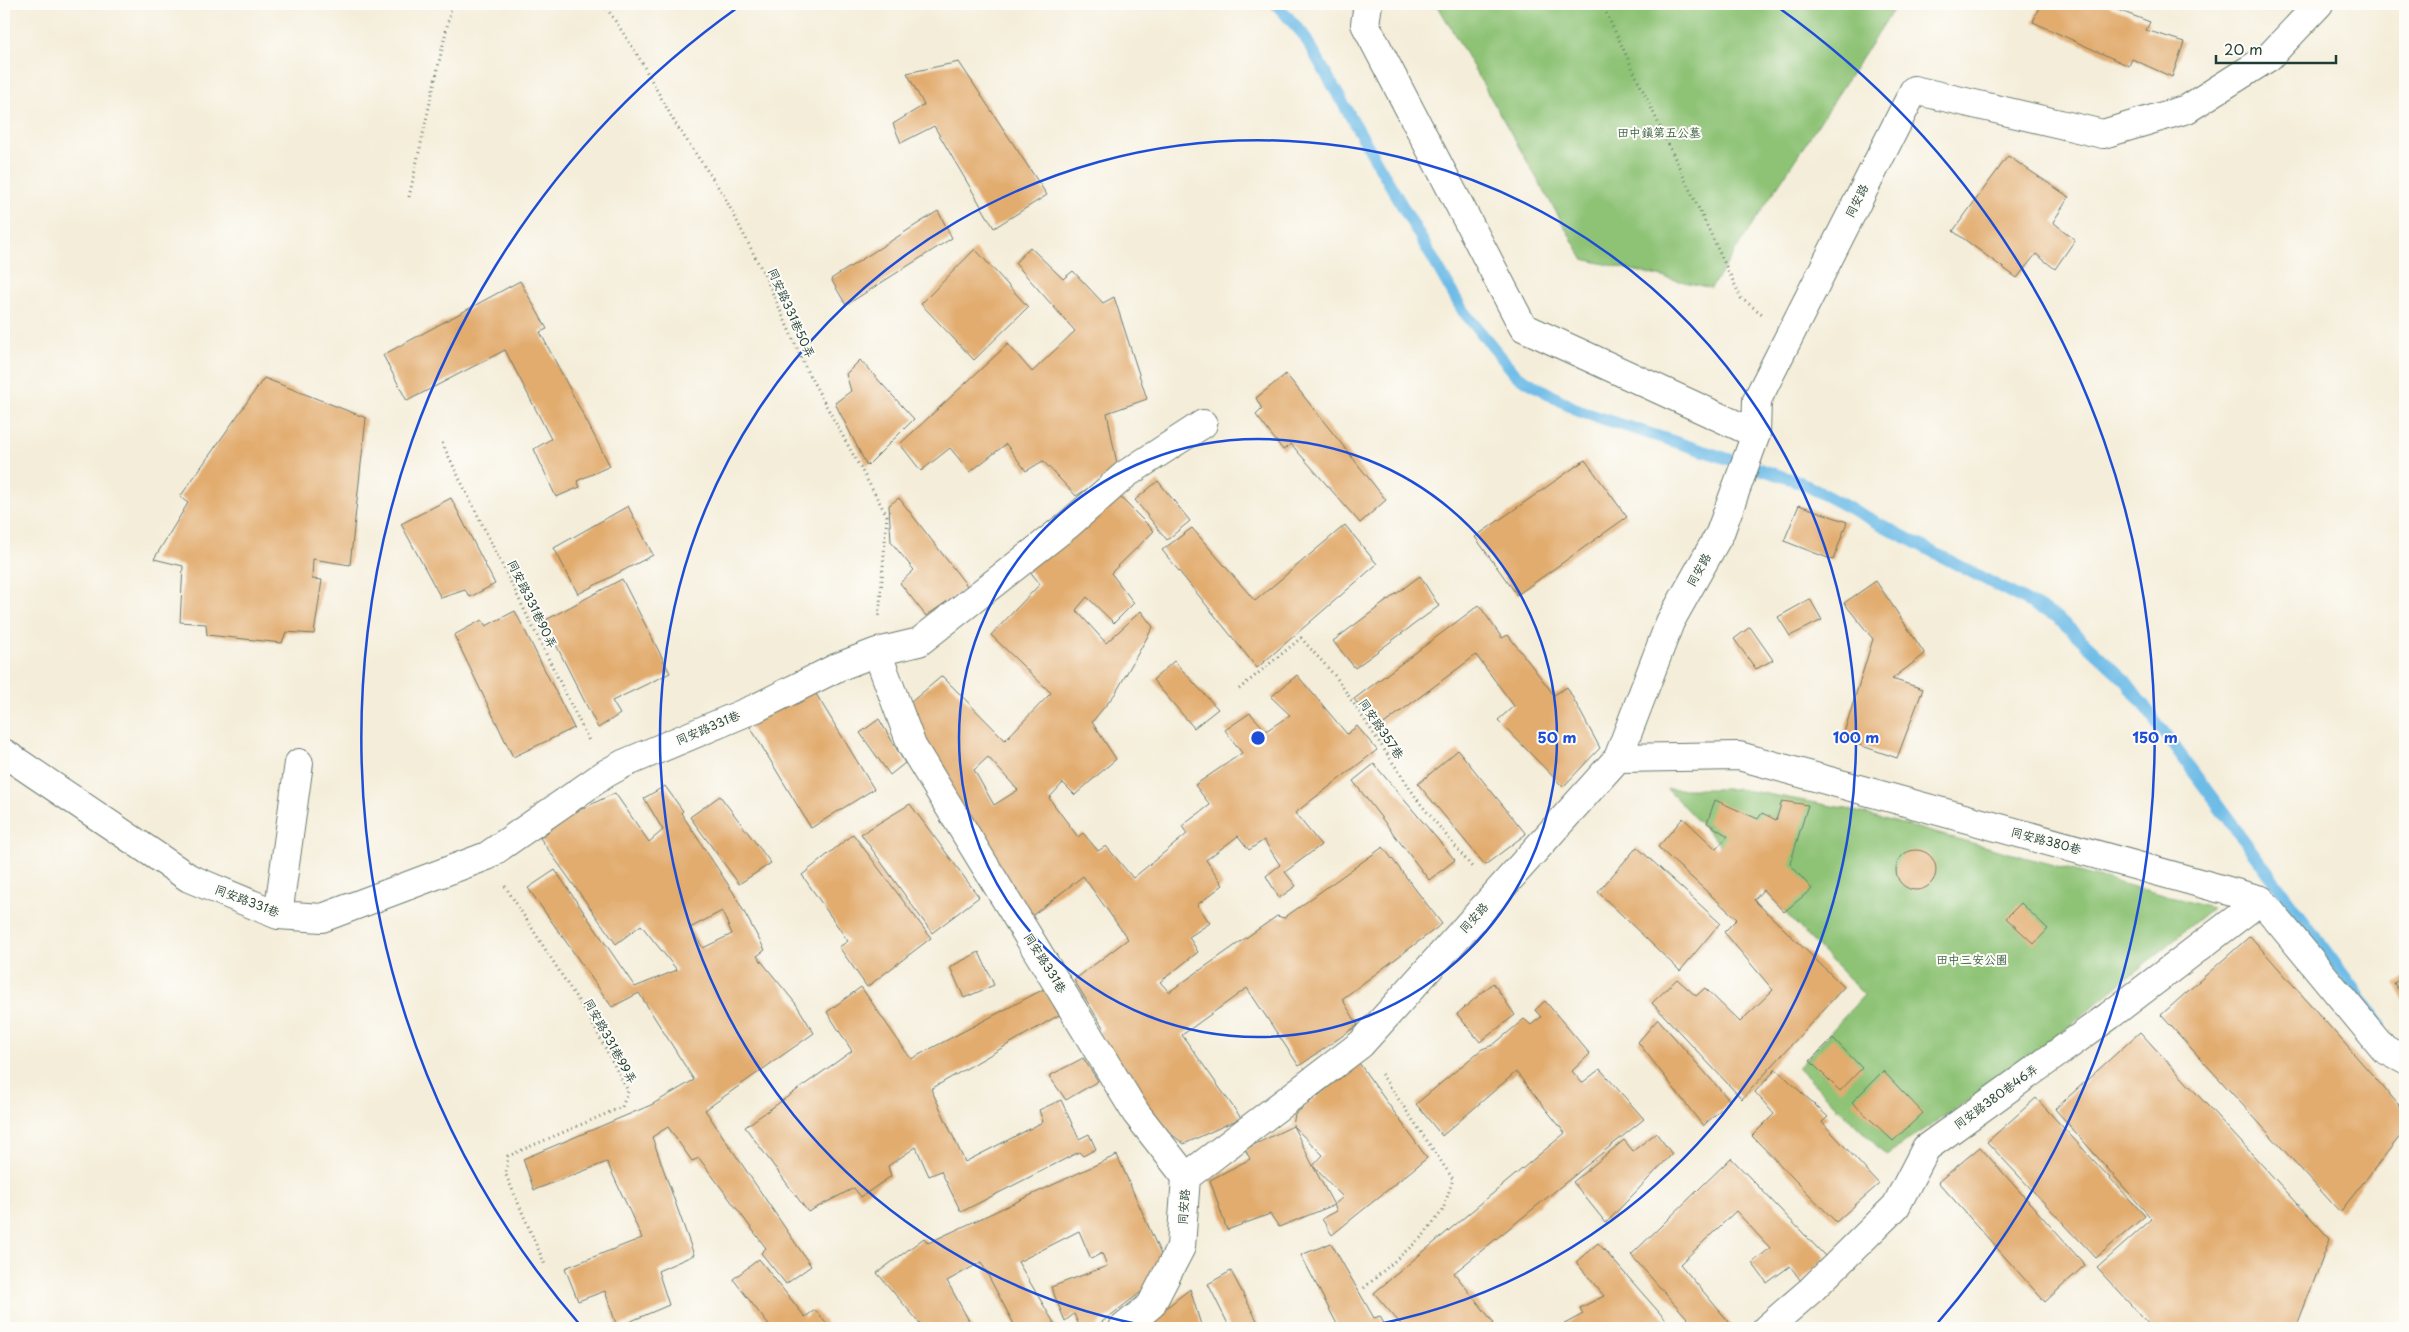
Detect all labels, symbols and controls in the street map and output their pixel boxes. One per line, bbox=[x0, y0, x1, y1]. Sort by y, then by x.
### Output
scale bar bbox=[2216, 32, 2336, 64]
text: 20 m bbox=[2224, 37, 2263, 60]
park label: 田中鎮第五公墓 bbox=[1617, 123, 1701, 141]
street label: 同安路 bbox=[1840, 180, 1872, 221]
street label: 同安路331巷50弄 bbox=[764, 265, 820, 360]
street label: 同安路 bbox=[1682, 549, 1715, 590]
street label: 同安路331巷90弄 bbox=[504, 556, 562, 651]
street label: 同安路357巷 bbox=[1355, 694, 1409, 762]
street label: 同安路331巷 bbox=[673, 705, 743, 749]
text: 50 m bbox=[1538, 725, 1576, 748]
text: 100 m bbox=[1833, 725, 1879, 748]
text: 150 m bbox=[2132, 725, 2178, 748]
centre of rings bbox=[1249, 729, 1267, 747]
street label: 同安路380巷 bbox=[2009, 822, 2083, 858]
street label: 同安路331巷 bbox=[212, 879, 282, 921]
street label: 同安路 bbox=[1455, 898, 1492, 937]
street label: 同安路331巷 bbox=[1020, 929, 1072, 996]
park label: 田中三安公園 bbox=[1936, 950, 2008, 968]
street label: 同安路331巷99弄 bbox=[580, 995, 642, 1086]
street label: 同安路380巷46弄 bbox=[1949, 1059, 2041, 1133]
street label: 同安路 bbox=[1173, 1188, 1193, 1226]

